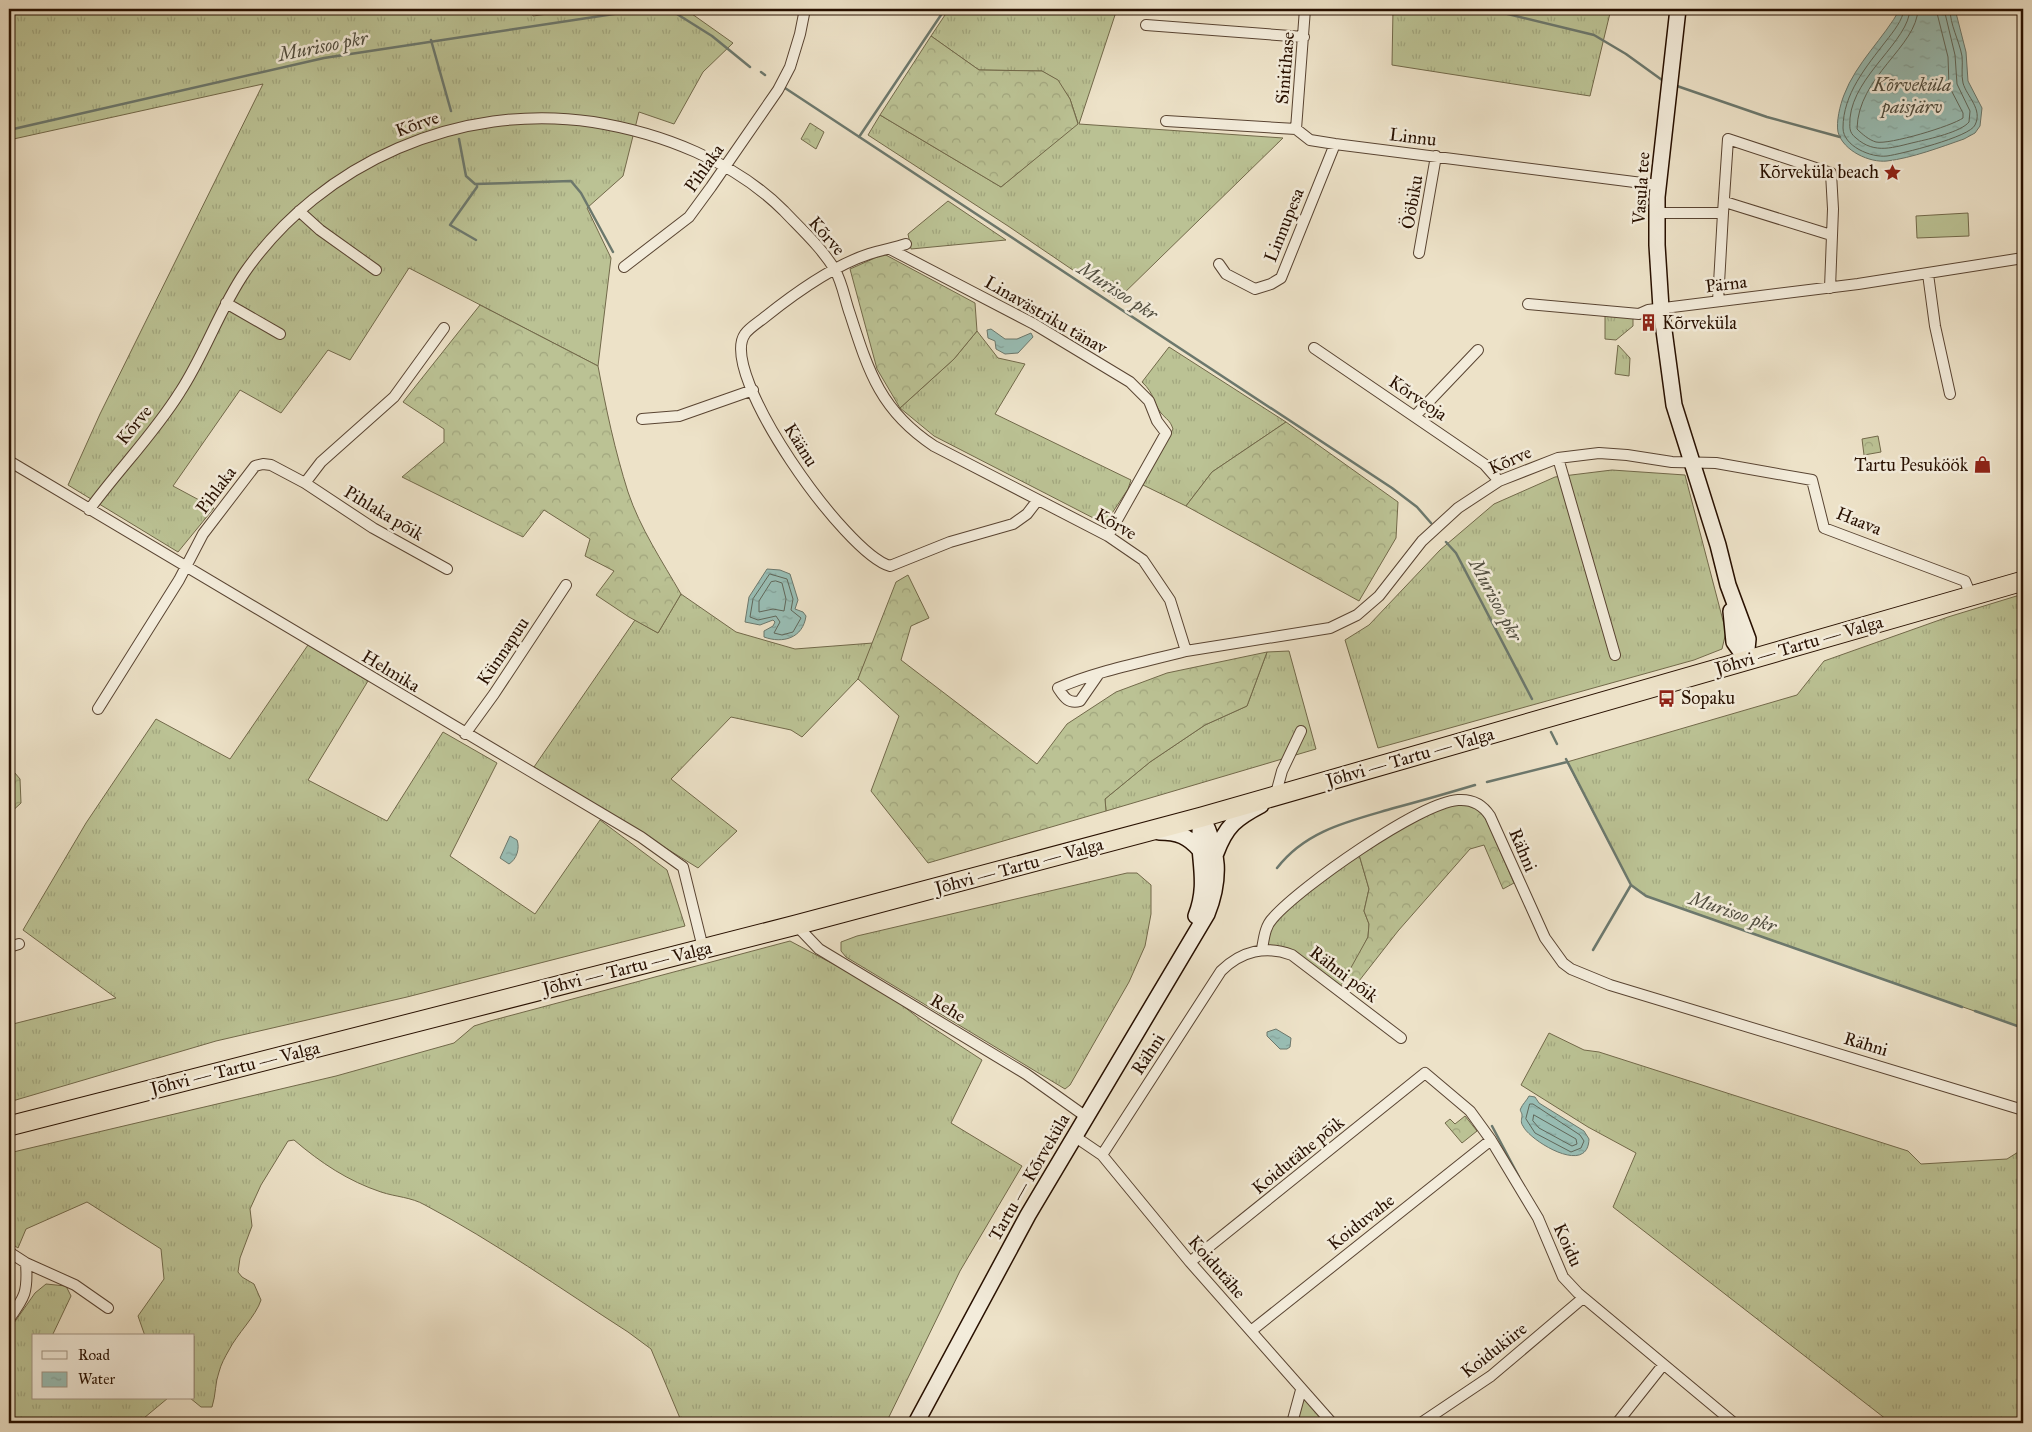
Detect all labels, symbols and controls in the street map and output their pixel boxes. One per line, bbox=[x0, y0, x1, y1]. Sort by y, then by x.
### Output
water label: Murisoo pkr bbox=[274, 26, 371, 67]
street label: Sinitihase bbox=[1271, 31, 1299, 105]
water label: Kõrveküla paisjärv bbox=[1872, 73, 1951, 119]
street label: Kõrve bbox=[392, 106, 442, 142]
street label: Linnu bbox=[1388, 123, 1438, 151]
street label: Pihlaka bbox=[680, 139, 729, 196]
street label: Vasula tee bbox=[1627, 151, 1655, 226]
place label: Kõrveküla beach bbox=[1759, 161, 1879, 183]
place icon: Kõrveküla beach bbox=[1883, 162, 1903, 182]
street label: Ööbiku bbox=[1395, 173, 1428, 231]
street label: Linnupesa bbox=[1259, 184, 1309, 265]
street label: Kõrve bbox=[804, 212, 850, 260]
water label: Murisoo pkr bbox=[1071, 256, 1163, 327]
street label: Pärna bbox=[1704, 270, 1749, 297]
street label: Linavästriku tänav bbox=[981, 271, 1112, 360]
place label: Kõrveküla bbox=[1662, 312, 1737, 334]
building icon: Kõrveküla bbox=[1638, 313, 1658, 333]
street label: Kõrveoja bbox=[1385, 370, 1452, 426]
street label: Kõrve bbox=[111, 401, 157, 449]
street label: Käänu bbox=[779, 419, 823, 471]
street label: Kõrve bbox=[1485, 441, 1535, 479]
place label: Tartu Pesuköök bbox=[1854, 454, 1969, 476]
shop icon: Tartu Pesuköök bbox=[1972, 455, 1992, 475]
street label: Pihlaka bbox=[191, 462, 241, 518]
street label: Pihlaka põik bbox=[340, 481, 428, 546]
street label: Haava bbox=[1833, 502, 1885, 540]
street label: Kõrve bbox=[1091, 503, 1141, 545]
water label: Murisoo pkr bbox=[1463, 553, 1528, 647]
street label: Jõhvi — Tartu — Valga bbox=[1711, 610, 1886, 681]
street label: Künnapuu bbox=[472, 612, 534, 689]
street label: Helmika bbox=[358, 645, 424, 697]
place label: Sopaku bbox=[1681, 687, 1736, 709]
bus stop icon: Sopaku bbox=[1657, 688, 1677, 708]
street label: Jõhvi — Tartu — Valga bbox=[1322, 722, 1497, 793]
street label: Rähni bbox=[1504, 825, 1542, 875]
street label: Jõhvi — Tartu — Valga bbox=[930, 833, 1106, 901]
water label: Murisoo pkr bbox=[1684, 886, 1781, 939]
street label: Jõhvi — Tartu — Valga bbox=[538, 936, 714, 1001]
street label: Rähni põik bbox=[1305, 941, 1383, 1007]
street label: Rehe bbox=[926, 989, 970, 1027]
street label: Rähni bbox=[1841, 1027, 1891, 1061]
street label: Rähni bbox=[1127, 1029, 1169, 1079]
street label: Jõhvi — Tartu — Valga bbox=[146, 1036, 322, 1101]
street label: Tartu — Kõrveküla bbox=[984, 1109, 1074, 1244]
street label: Koidutähe põik bbox=[1248, 1111, 1349, 1199]
street label: Koiduvahe bbox=[1323, 1189, 1399, 1255]
street label: Koidu bbox=[1549, 1220, 1587, 1271]
street label: Koidutähe bbox=[1184, 1231, 1250, 1303]
street label: Koidukiire bbox=[1457, 1317, 1531, 1383]
legend bbox=[32, 1334, 195, 1400]
text: Road bbox=[78, 1346, 110, 1364]
text: Water bbox=[78, 1370, 115, 1388]

